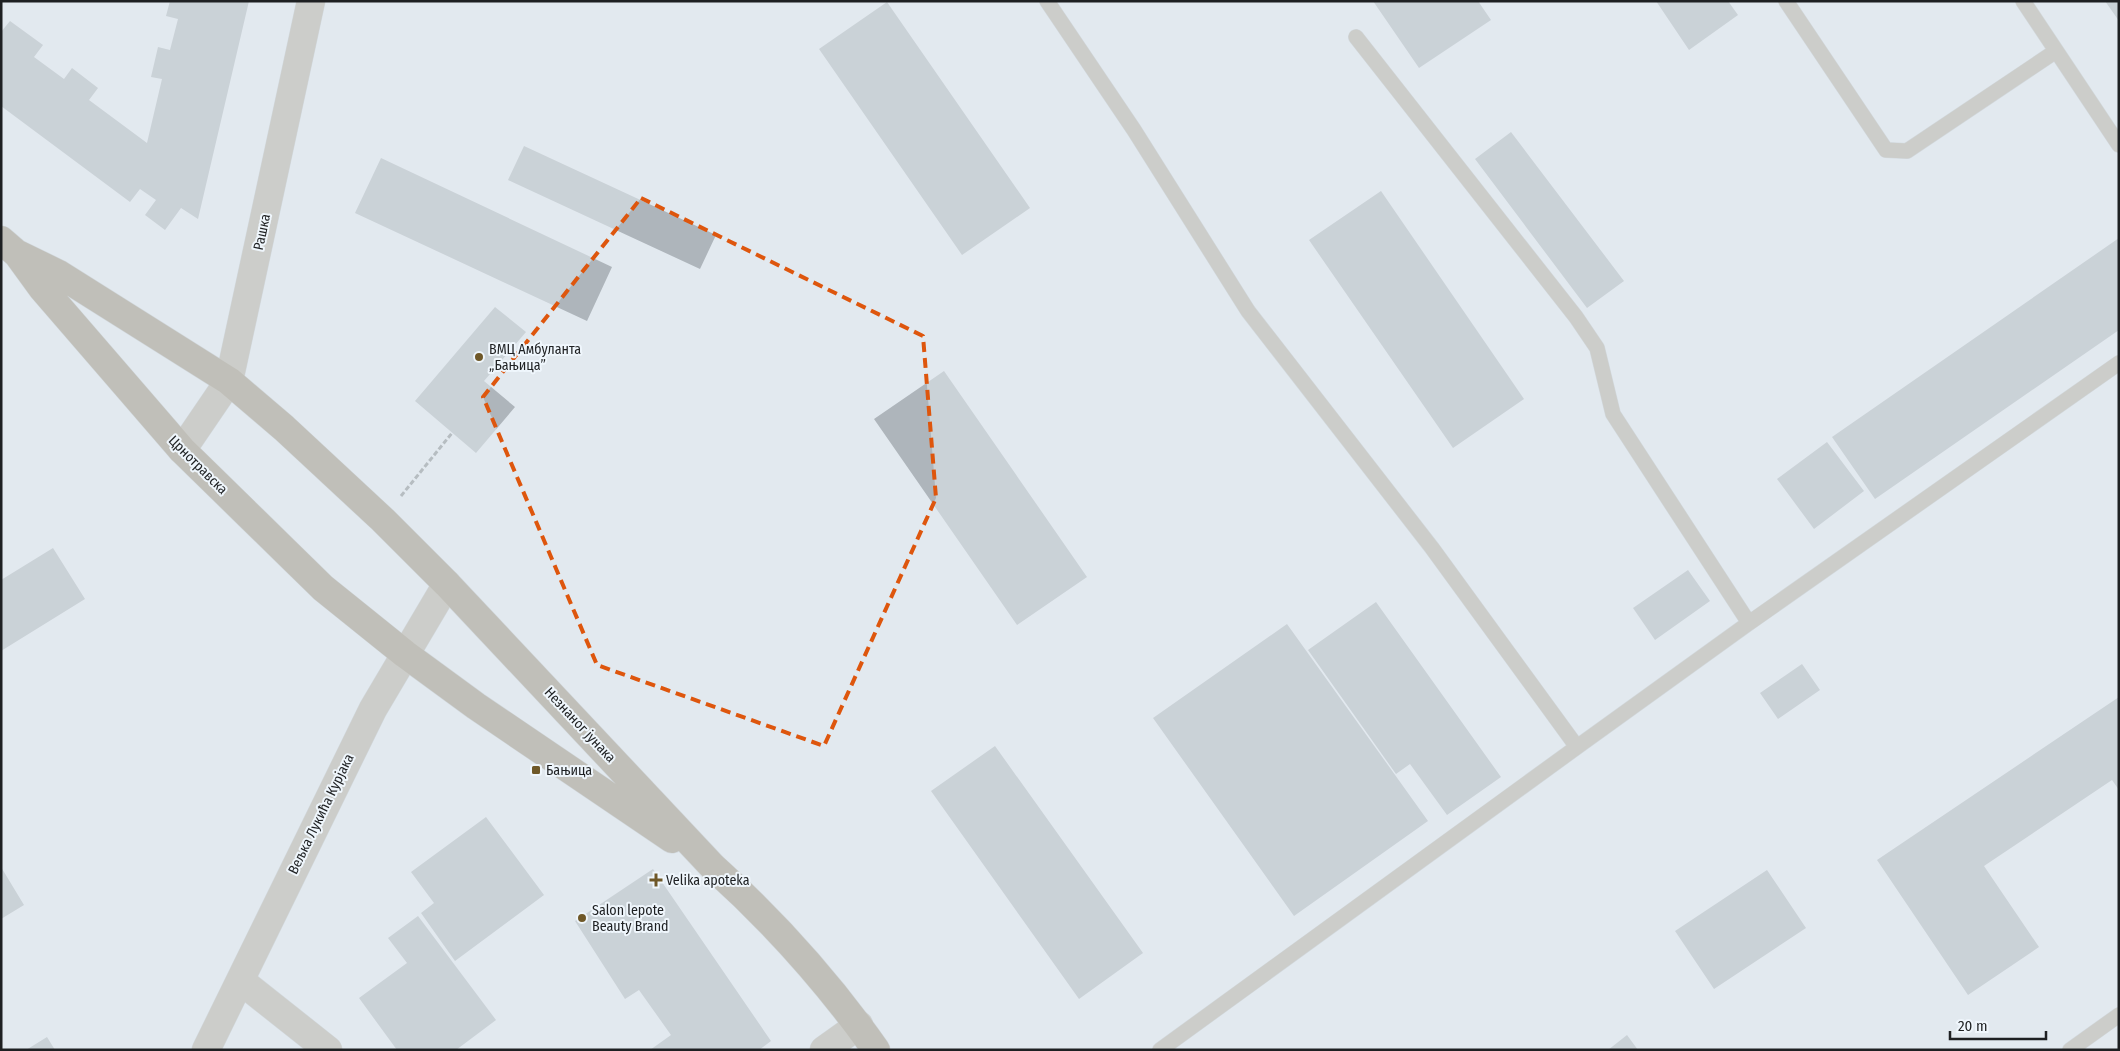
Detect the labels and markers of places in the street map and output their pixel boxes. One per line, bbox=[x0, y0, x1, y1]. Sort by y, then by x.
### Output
place label: ВМЦ Амбуланта „Бањица” bbox=[489, 341, 581, 374]
marker: ВМЦ Амбуланта „Бањица” bbox=[473, 351, 485, 363]
place label: Бањица bbox=[546, 762, 592, 779]
marker: Бањица bbox=[530, 764, 542, 776]
place label: Velika apoteka bbox=[666, 872, 750, 889]
marker: Velika apoteka bbox=[650, 874, 662, 886]
place label: Salon lepote Beauty Brand bbox=[592, 902, 669, 935]
marker: Salon lepote Beauty Brand bbox=[576, 912, 588, 924]

